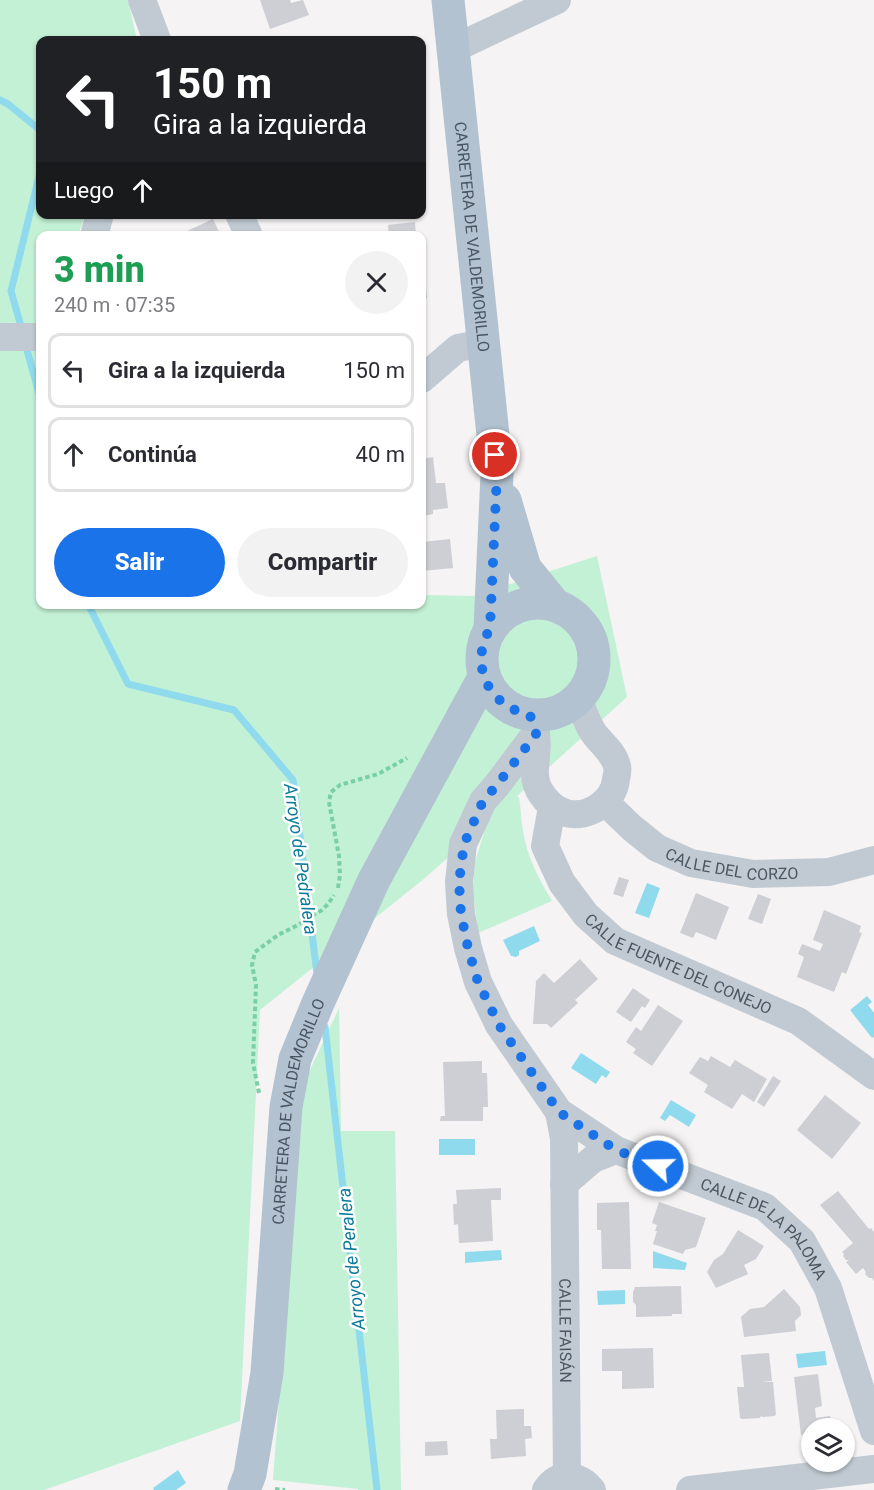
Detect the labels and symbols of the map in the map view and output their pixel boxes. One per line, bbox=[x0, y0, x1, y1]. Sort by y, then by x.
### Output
street label: CARRETERA DE VALDEMORILLO bbox=[451, 121, 494, 353]
pin bbox=[469, 429, 520, 480]
water label: Arroyo de Pedralera bbox=[280, 781, 322, 936]
street label: CALLE DEL CORZO bbox=[663, 843, 799, 884]
street label: CALLE FUENTE DEL CONEJO bbox=[581, 909, 775, 1018]
street label: CARRETERA DE VALDEMORILLO bbox=[268, 996, 328, 1225]
position arrow bbox=[626, 1134, 690, 1198]
street label: CALLE DE LA PALOMA bbox=[698, 1174, 831, 1283]
water label: Arroyo de Peralera bbox=[333, 1187, 369, 1332]
street label: CALLE FAISÁN bbox=[556, 1278, 576, 1383]

